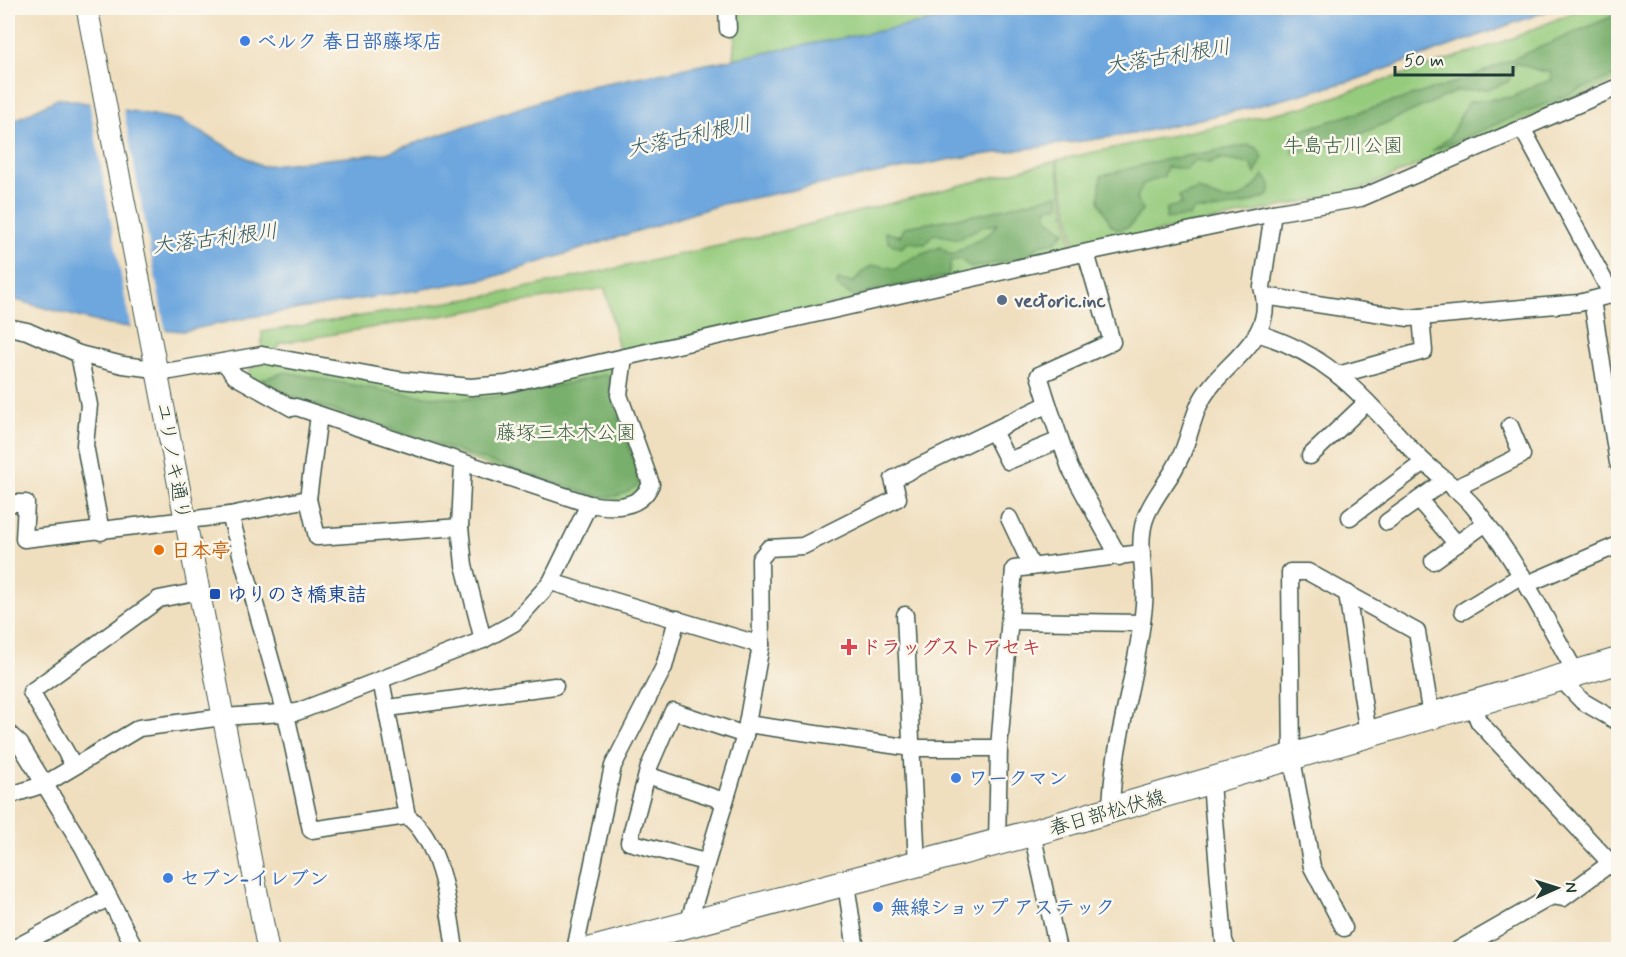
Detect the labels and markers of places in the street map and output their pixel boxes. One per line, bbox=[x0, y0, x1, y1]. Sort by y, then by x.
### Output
place label: ベルク 春日部藤塚店 bbox=[257, 29, 442, 56]
marker: ベルク 春日部藤塚店 bbox=[238, 34, 252, 48]
place label: vectoric.inc bbox=[1014, 288, 1107, 315]
marker: vectoric.inc bbox=[995, 293, 1009, 307]
place label: 日本亭 bbox=[171, 538, 231, 565]
marker: 日本亭 bbox=[152, 543, 166, 557]
place label: ゆりのき橋東詰 bbox=[227, 582, 367, 609]
marker: ゆりのき橋東詰 bbox=[208, 587, 222, 601]
place label: ドラッグストアセキ bbox=[861, 635, 1041, 662]
marker: ドラッグストアセキ bbox=[842, 640, 856, 654]
place label: ワークマン bbox=[968, 766, 1068, 793]
marker: ワークマン bbox=[949, 771, 963, 785]
place label: セブン-イレブン bbox=[180, 866, 329, 893]
marker: セブン-イレブン bbox=[161, 871, 175, 885]
place label: 無線ショップ アステック bbox=[890, 895, 1115, 922]
marker: 無線ショップ アステック bbox=[871, 900, 885, 914]

